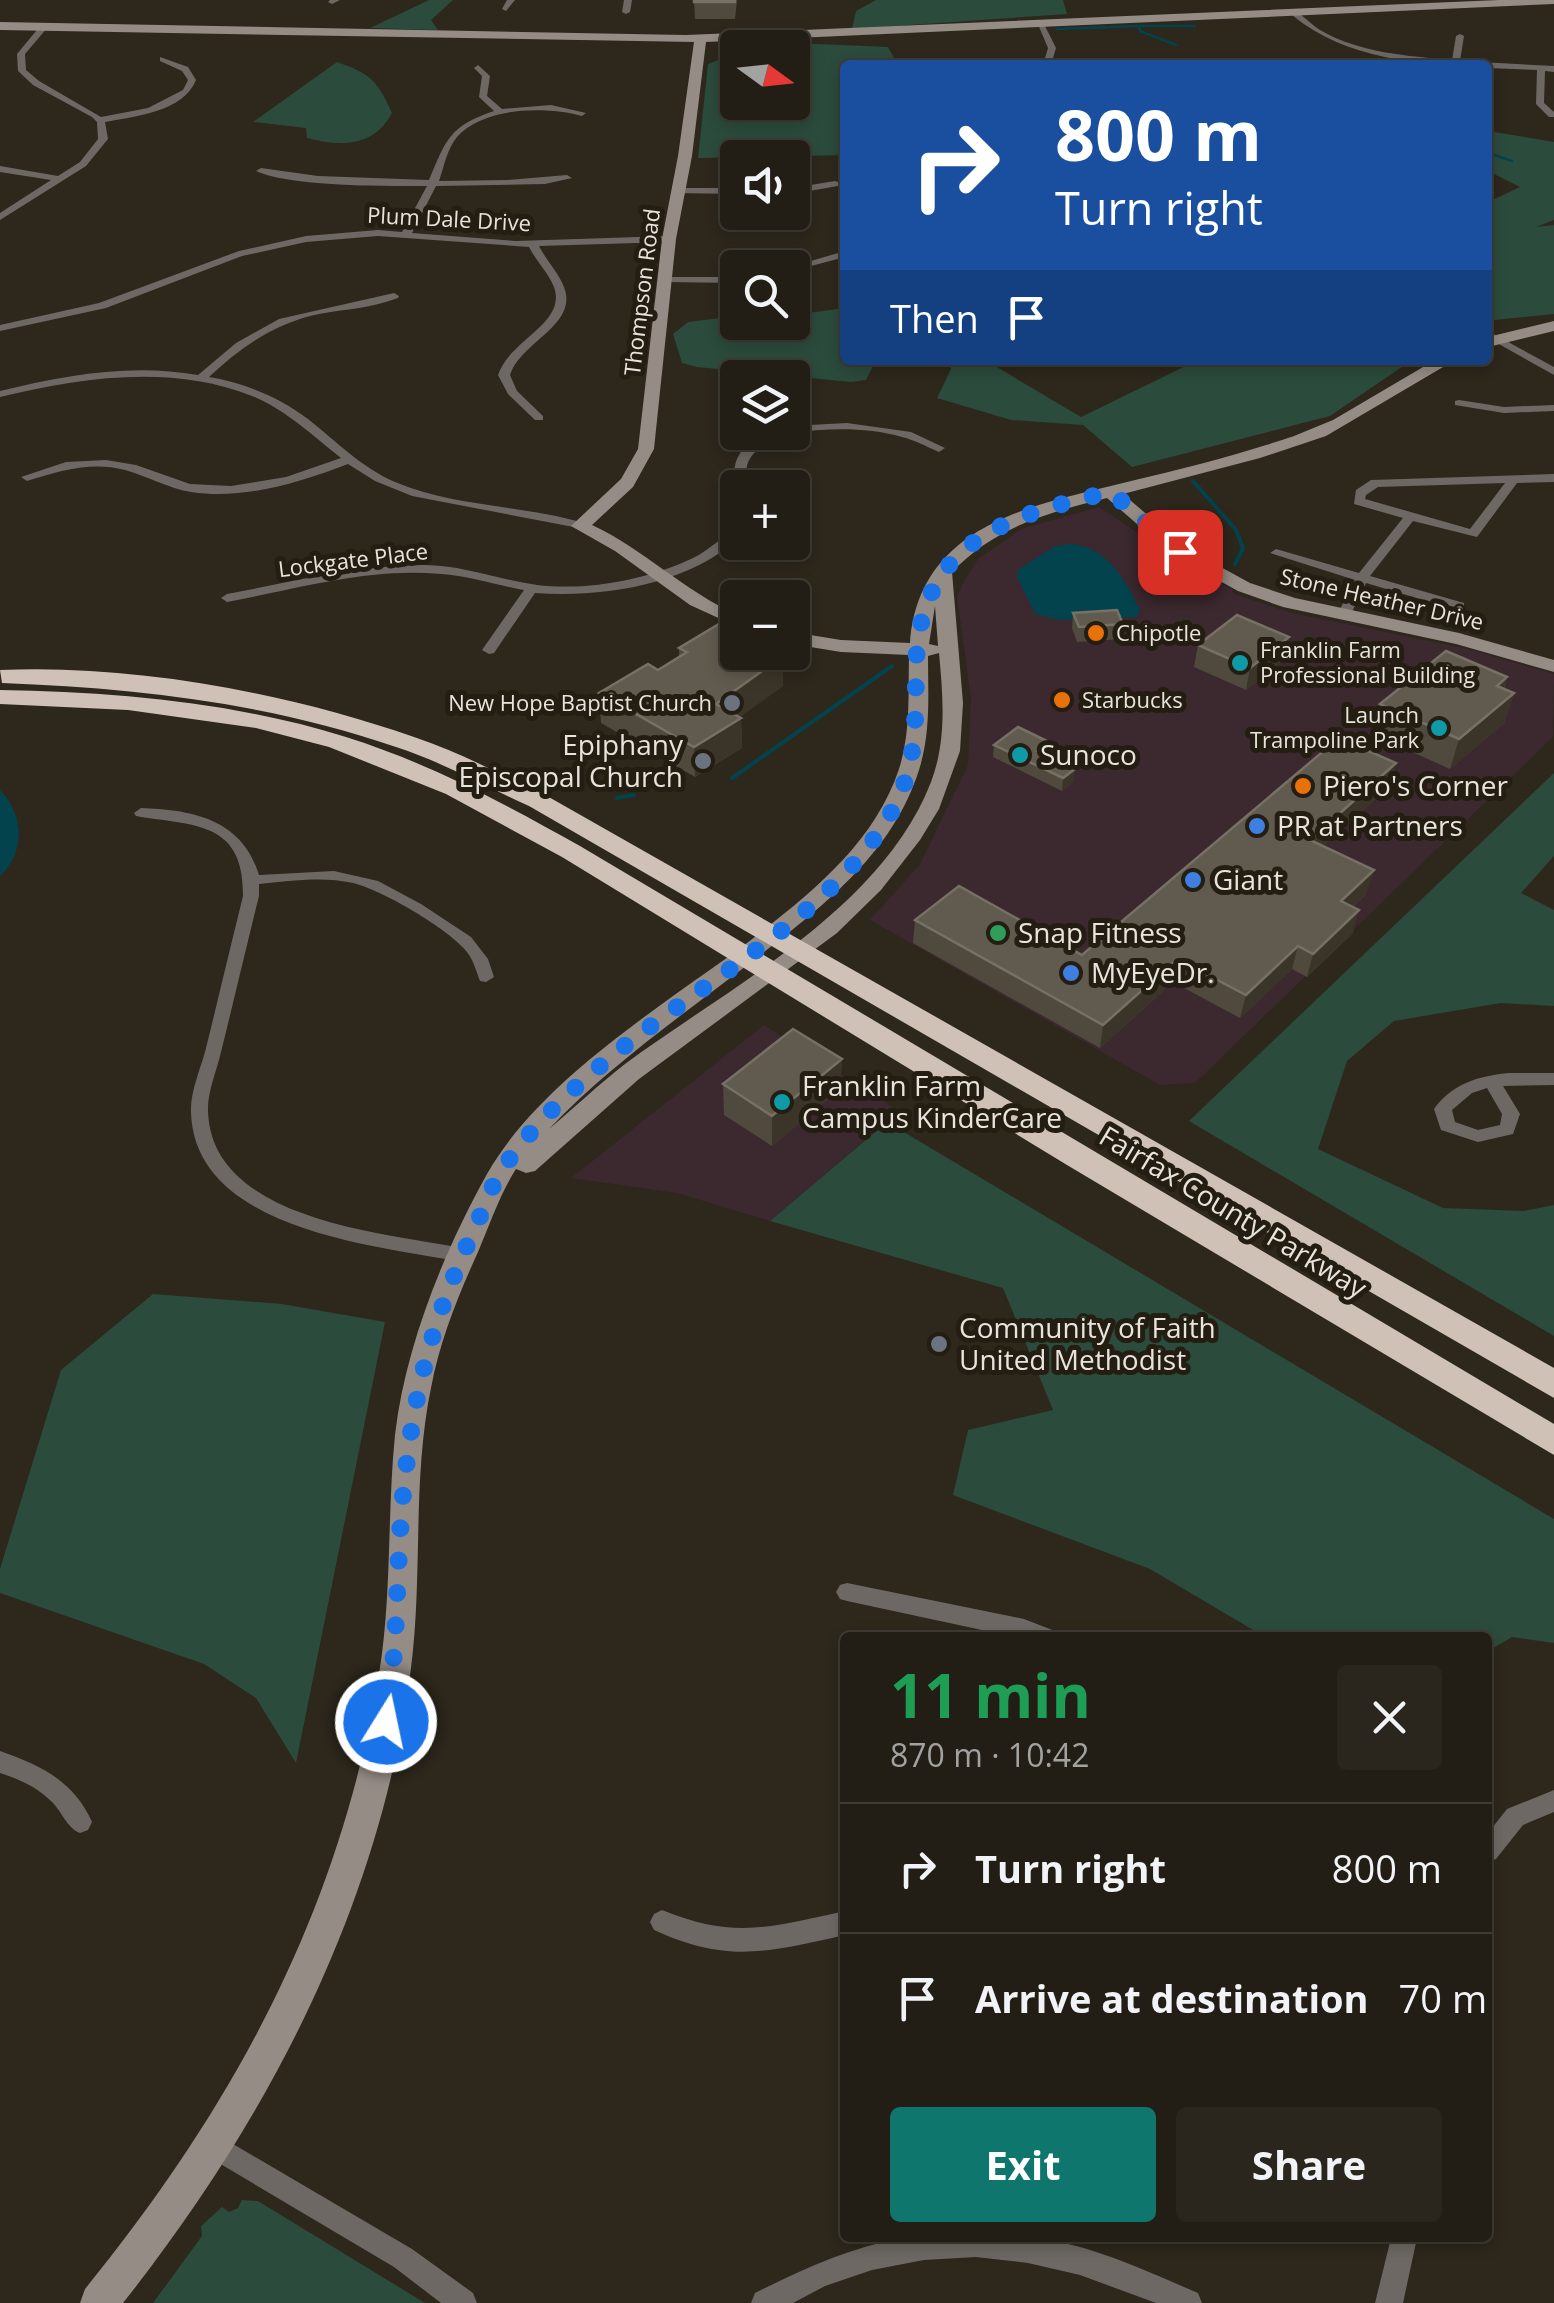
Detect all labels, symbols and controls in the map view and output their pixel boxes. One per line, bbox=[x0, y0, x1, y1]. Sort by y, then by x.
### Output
north arrow bbox=[720, 30, 810, 120]
map controls bbox=[720, 30, 810, 670]
text: 800 m bbox=[1055, 86, 1262, 182]
icon: right bbox=[890, 100, 1020, 230]
button: sound bbox=[720, 140, 810, 230]
text: Turn right bbox=[1055, 177, 1263, 238]
street label: Plum Dale Drive bbox=[366, 199, 532, 237]
street label: Thompson Road bbox=[616, 207, 666, 377]
button: search bbox=[720, 250, 810, 340]
icon: arrive bbox=[999, 290, 1054, 345]
text: Then bbox=[890, 292, 979, 344]
button: layers bbox=[720, 360, 810, 450]
button: + bbox=[720, 470, 810, 560]
pin bbox=[1138, 510, 1223, 595]
icon: arrive bbox=[1153, 525, 1208, 580]
street label: Lockgate Place bbox=[276, 535, 430, 583]
street label: Stone Heather Drive bbox=[1278, 560, 1487, 636]
button: − bbox=[720, 580, 810, 670]
place label: Chipotle bbox=[1116, 617, 1201, 647]
marker: Chipotle bbox=[1085, 622, 1107, 644]
place label: Franklin Farm Professional Building bbox=[1260, 634, 1475, 689]
marker: Franklin Farm Professional Building bbox=[1229, 652, 1251, 674]
place label: Starbucks bbox=[1082, 684, 1183, 714]
place label: New Hope Baptist Church bbox=[448, 687, 712, 717]
marker: Starbucks bbox=[1051, 689, 1073, 711]
marker: New Hope Baptist Church bbox=[721, 692, 743, 714]
place label: Launch Trampoline Park bbox=[1250, 699, 1419, 754]
marker: Launch Trampoline Park bbox=[1428, 717, 1450, 739]
place label: Epiphany Episcopal Church bbox=[459, 725, 684, 795]
place label: Sunoco bbox=[1040, 735, 1137, 773]
marker: Sunoco bbox=[1009, 744, 1031, 766]
marker: Epiphany Episcopal Church bbox=[692, 750, 714, 772]
place label: Piero's Corner bbox=[1323, 766, 1508, 804]
marker: Piero's Corner bbox=[1292, 775, 1314, 797]
place label: PR at Partners bbox=[1277, 806, 1463, 844]
marker: PR at Partners bbox=[1246, 815, 1268, 837]
place label: Giant bbox=[1213, 860, 1283, 898]
marker: Giant bbox=[1182, 869, 1204, 891]
place label: Snap Fitness bbox=[1018, 913, 1182, 951]
marker: Snap Fitness bbox=[987, 922, 1009, 944]
place label: MyEyeDr. bbox=[1091, 953, 1215, 991]
marker: MyEyeDr. bbox=[1060, 962, 1082, 984]
place label: Franklin Farm Campus KinderCare bbox=[802, 1066, 1062, 1136]
marker: Franklin Farm Campus KinderCare bbox=[771, 1091, 793, 1113]
street label: Fairfax County Parkway bbox=[1093, 1116, 1375, 1307]
place label: Community of Faith United Methodist bbox=[959, 1308, 1216, 1378]
marker: Community of Faith United Methodist bbox=[928, 1333, 950, 1355]
text: 11 min bbox=[890, 1654, 1091, 1736]
button: close bbox=[1337, 1665, 1442, 1770]
position arrow bbox=[334, 1670, 438, 1774]
text: 870 m · 10:42 bbox=[890, 1733, 1089, 1776]
icon: right bbox=[890, 1841, 945, 1896]
text: Turn right bbox=[975, 1842, 1166, 1894]
text: 800 m bbox=[1332, 1842, 1442, 1894]
icon: arrive bbox=[890, 1971, 945, 2026]
text: Arrive at destination bbox=[975, 1972, 1369, 2024]
text: 70 m bbox=[1399, 1972, 1487, 2024]
button: Exit bbox=[890, 2107, 1156, 2222]
button: Share bbox=[1176, 2107, 1442, 2222]

